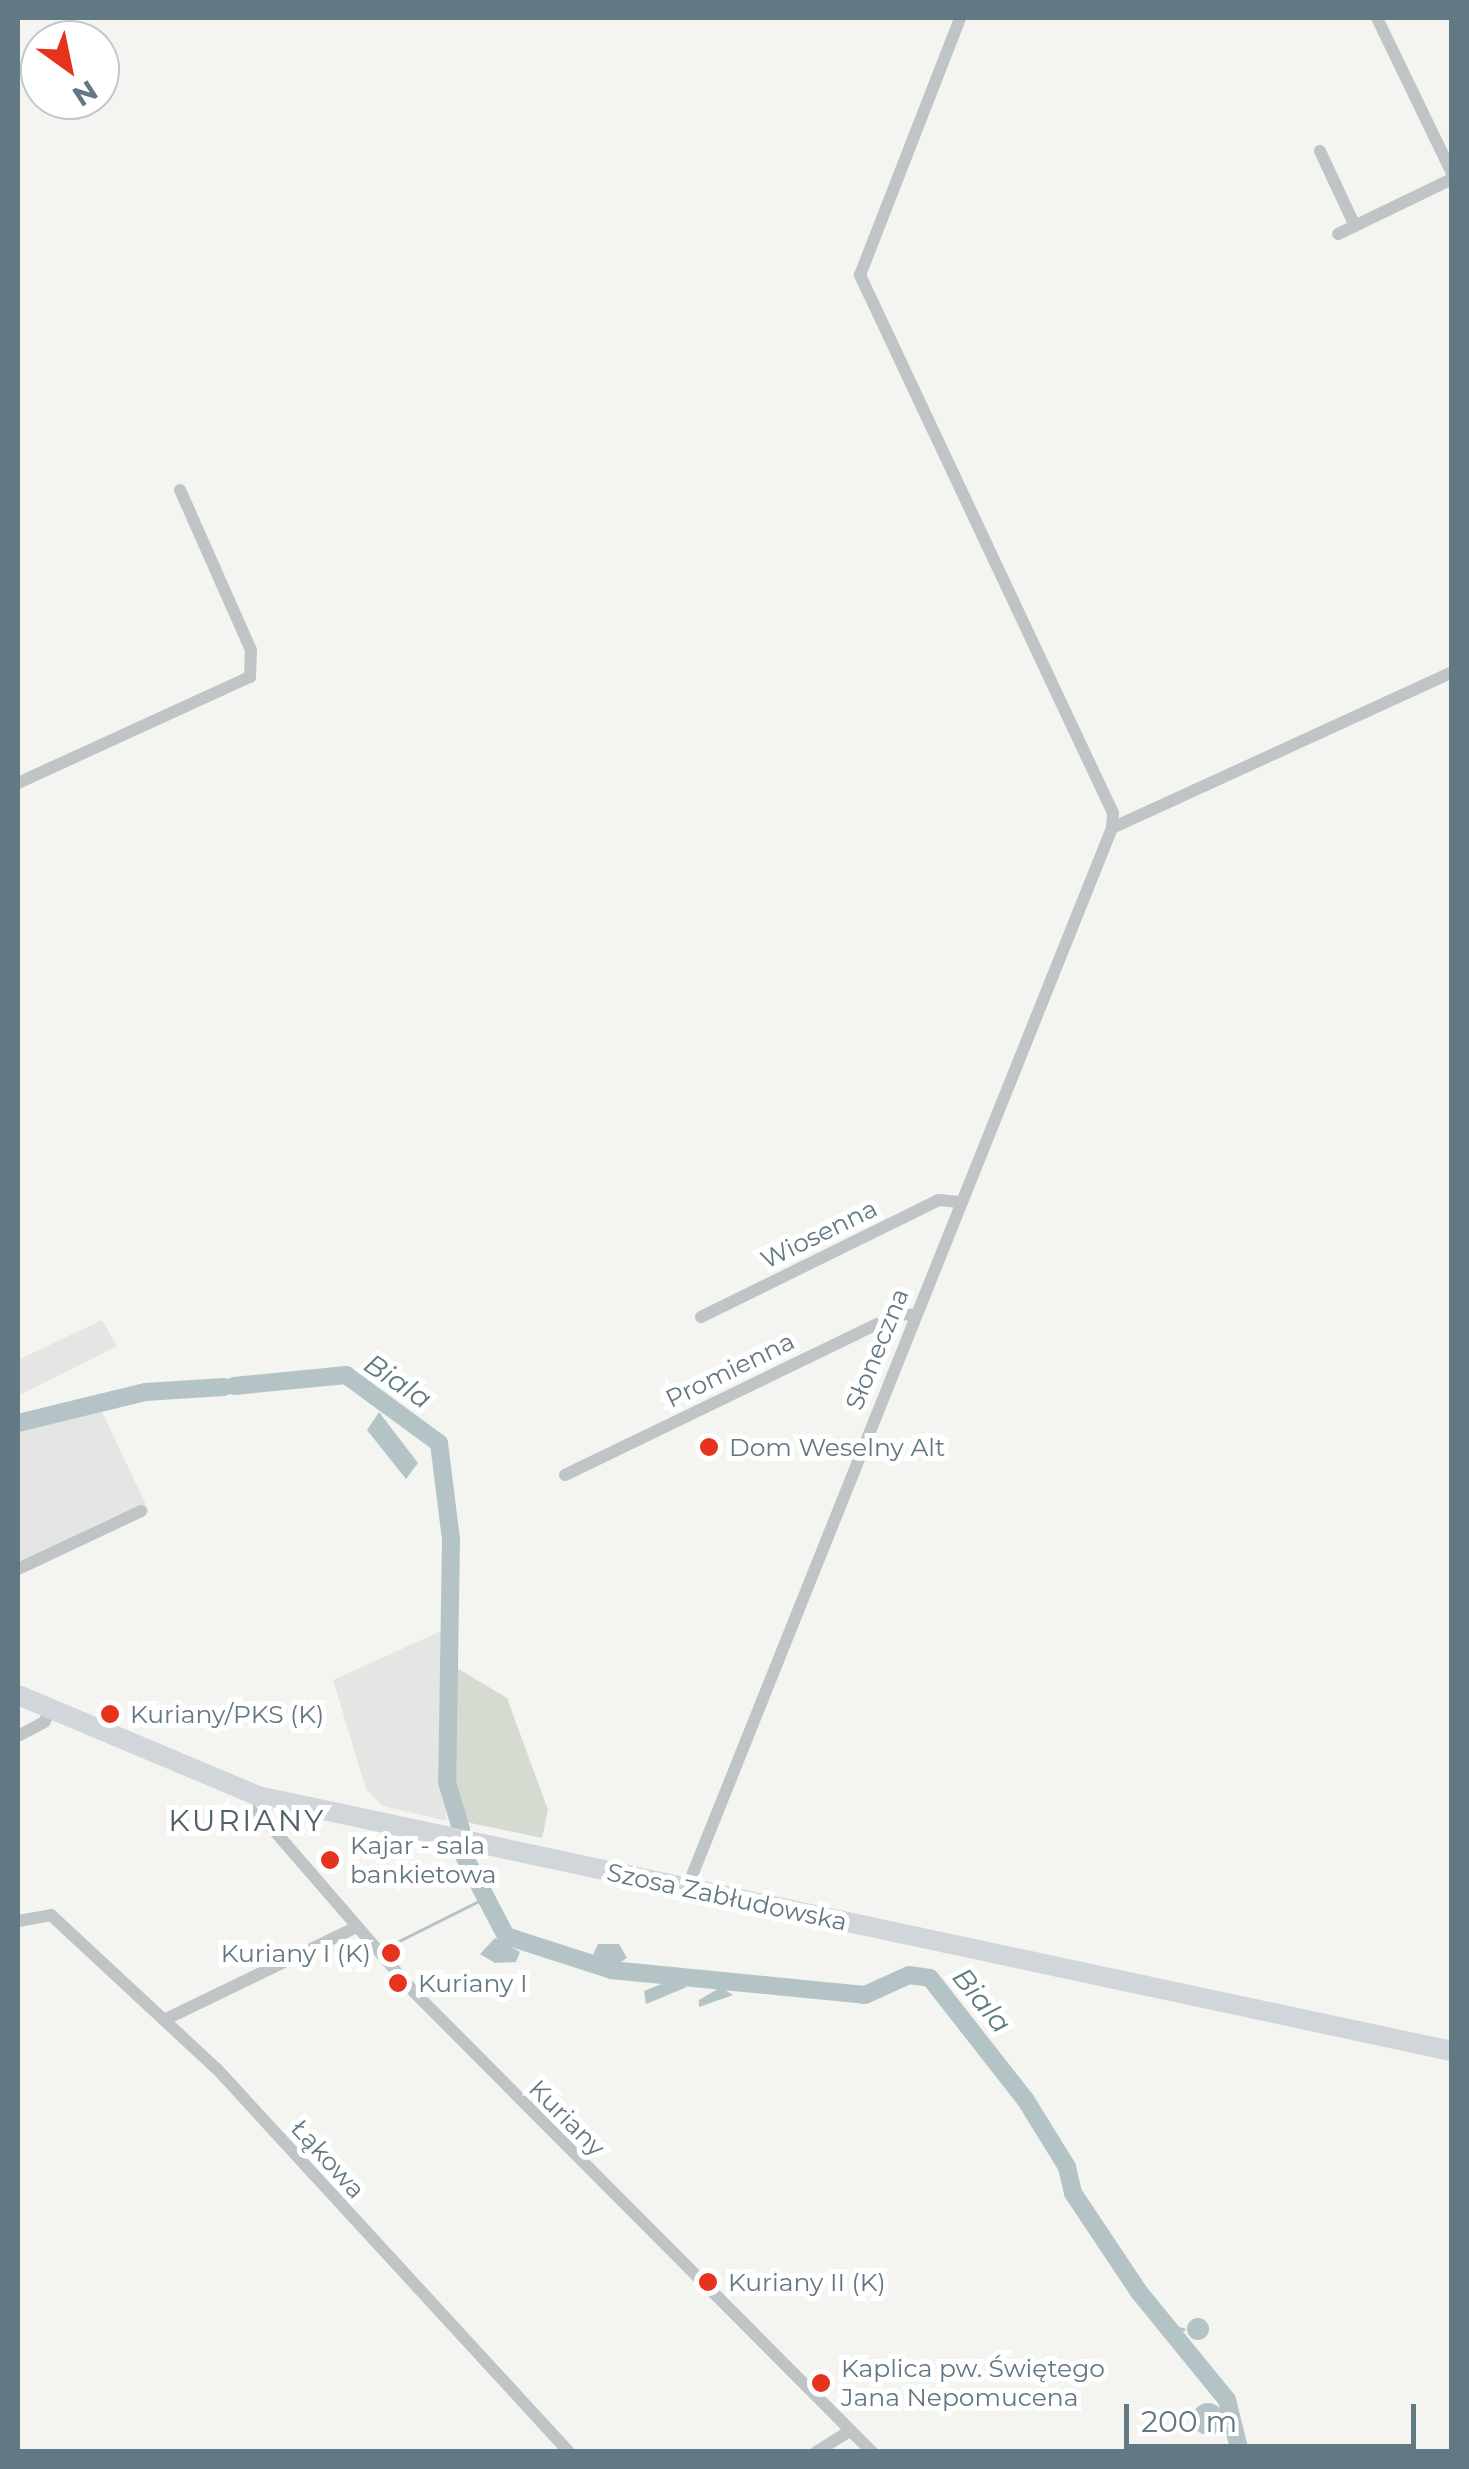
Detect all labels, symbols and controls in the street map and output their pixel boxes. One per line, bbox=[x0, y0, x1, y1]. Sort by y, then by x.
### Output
north arrow bbox=[20, 20, 120, 120]
text: N bbox=[67, 73, 104, 114]
street label: Wiosenna bbox=[756, 1193, 882, 1275]
street label: Słoneczna bbox=[839, 1284, 915, 1414]
street label: Promienna bbox=[661, 1326, 799, 1414]
water label: Biala bbox=[358, 1346, 438, 1416]
place label: Dom Weselny Alt bbox=[729, 1432, 945, 1462]
marker: Dom Weselny Alt bbox=[698, 1436, 720, 1458]
place label: Kuriany/PKS (K) bbox=[130, 1699, 324, 1729]
marker: Kuriany/PKS (K) bbox=[99, 1703, 121, 1725]
district label: KURIANY bbox=[168, 1803, 326, 1839]
place label: Kajar - sala bankietowa bbox=[350, 1831, 497, 1890]
marker: Kajar - sala bankietowa bbox=[319, 1849, 341, 1871]
street label: Szosa Zabłudowska bbox=[604, 1857, 850, 1937]
place label: Kuriany I (K) bbox=[221, 1938, 371, 1968]
marker: Kuriany I (K) bbox=[380, 1942, 402, 1964]
water label: Biala bbox=[946, 1961, 1018, 2039]
place label: Kuriany I bbox=[418, 1968, 527, 1998]
marker: Kuriany I bbox=[387, 1972, 409, 1994]
street label: Kuriany bbox=[523, 2074, 611, 2162]
street label: Łąkowa bbox=[285, 2113, 371, 2205]
place label: Kuriany II (K) bbox=[728, 2267, 886, 2297]
marker: Kuriany II (K) bbox=[697, 2271, 719, 2293]
place label: Kaplica pw. Świętego Jana Nepomucena bbox=[841, 2354, 1105, 2413]
marker: Kaplica pw. Świętego Jana Nepomucena bbox=[810, 2372, 832, 2394]
scale bar bbox=[1129, 2384, 1422, 2446]
text: 200 m bbox=[1141, 2403, 1237, 2440]

